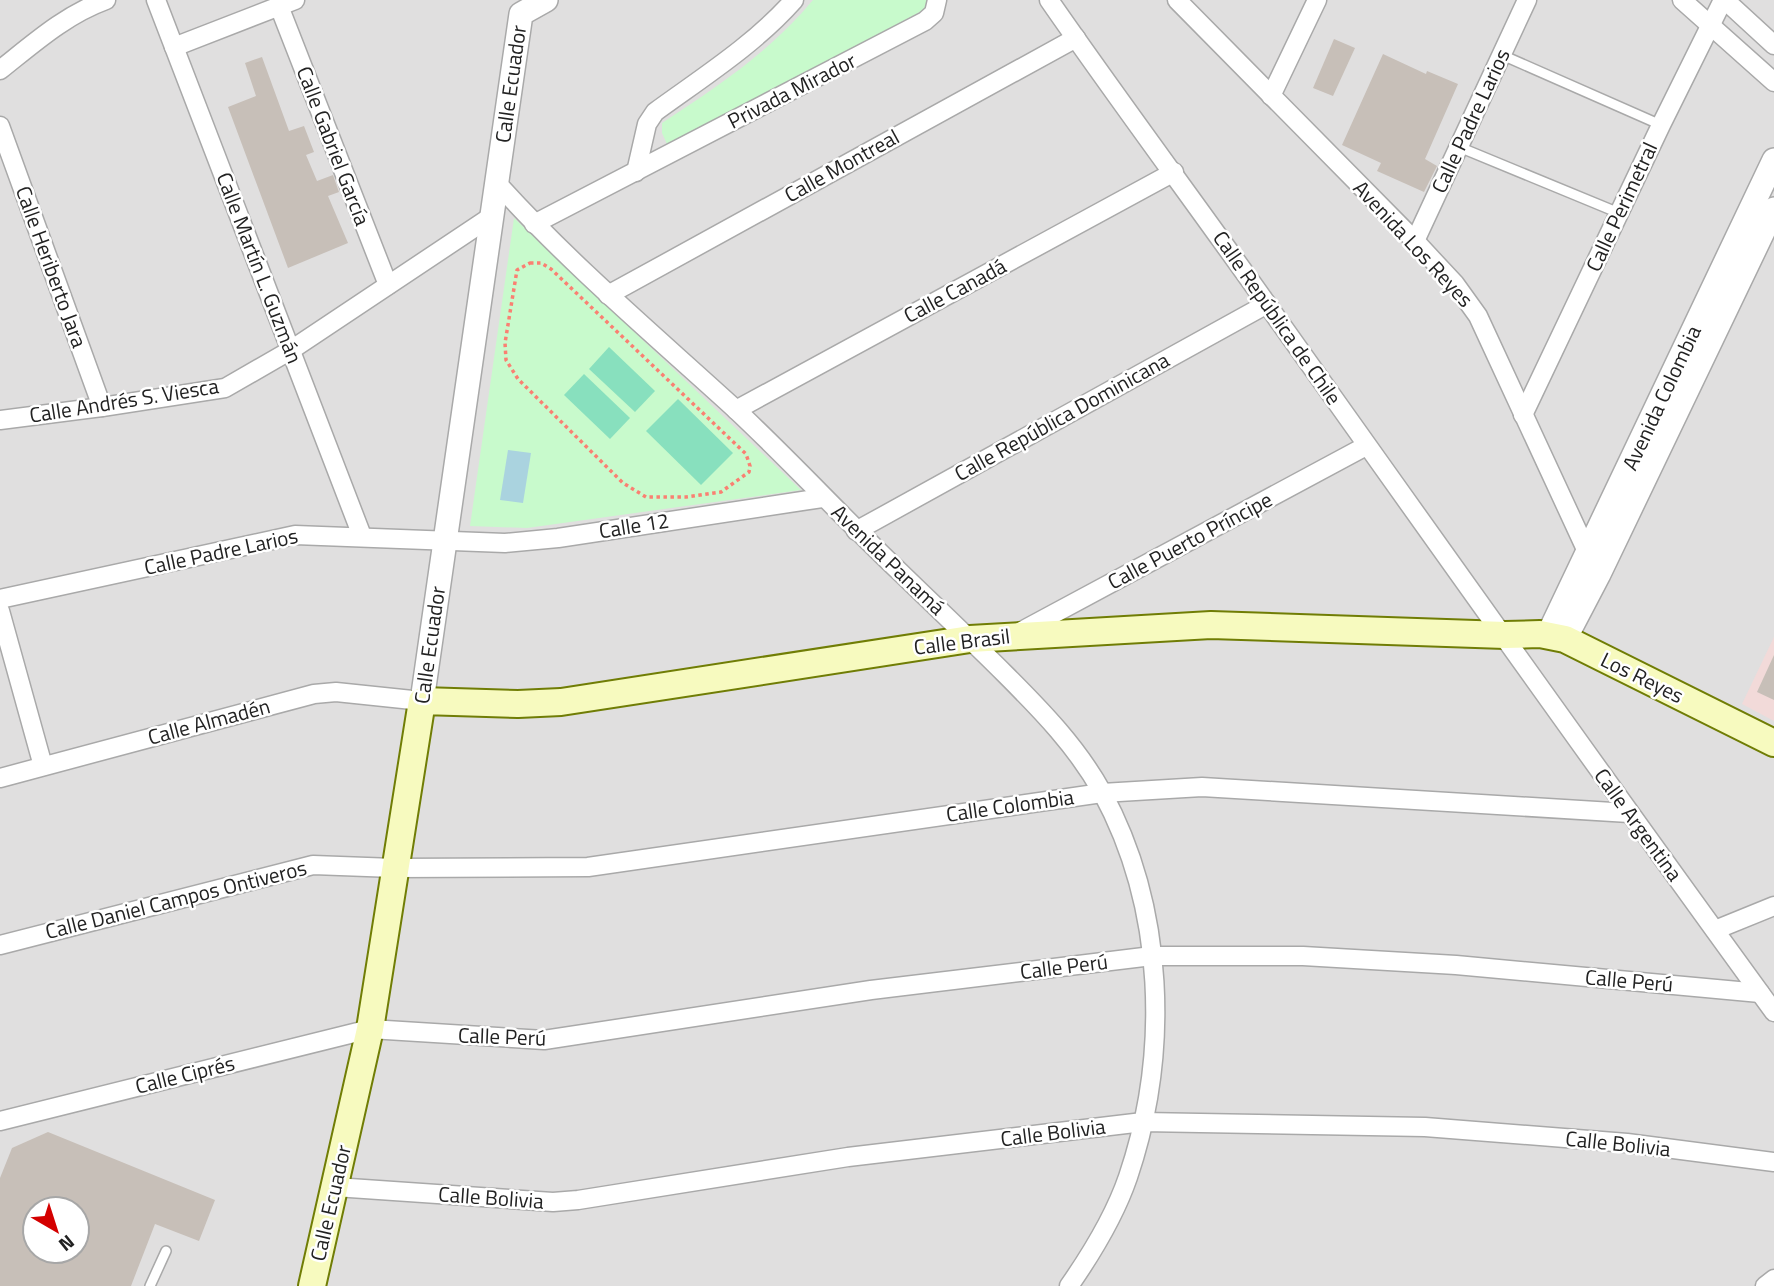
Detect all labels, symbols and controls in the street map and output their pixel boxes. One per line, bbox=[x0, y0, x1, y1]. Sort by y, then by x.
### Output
street label: Calle Ecuador bbox=[486, 23, 534, 145]
street label: Calle Padre Larios bbox=[1423, 43, 1518, 198]
street label: Privada Mirador bbox=[722, 44, 861, 136]
street label: Calle Gabriel García bbox=[289, 61, 379, 230]
street label: Calle Montreal bbox=[778, 120, 905, 210]
street label: Calle Perimetral bbox=[1577, 136, 1665, 277]
street label: Calle Martín L. Guzmán bbox=[209, 167, 311, 368]
street label: Avenida Los Reyes bbox=[1346, 173, 1481, 314]
street label: Calle Heriberto Jara bbox=[8, 181, 96, 352]
street label: Calle República de Chile bbox=[1206, 224, 1350, 411]
street label: Calle Canadá bbox=[897, 249, 1012, 331]
street label: Avenida Colombia bbox=[1613, 319, 1709, 475]
street label: Calle República Dominicana bbox=[948, 343, 1175, 489]
street label: Calle Andrés S. Viesca bbox=[27, 369, 221, 431]
street label: Calle Puerto Príncipe bbox=[1101, 483, 1278, 597]
street label: Avenida Panamá bbox=[825, 497, 953, 622]
street label: Calle 12 bbox=[597, 504, 671, 546]
street label: Calle Padre Larios bbox=[141, 519, 301, 583]
street label: Calle Ecuador bbox=[405, 584, 453, 706]
street label: Calle Brasil bbox=[912, 619, 1012, 663]
street label: Los Reyes bbox=[1595, 643, 1689, 711]
street label: Calle Almadén bbox=[144, 689, 273, 753]
street label: Calle Argentina bbox=[1587, 761, 1691, 888]
street label: Calle Colombia bbox=[944, 780, 1076, 830]
street label: Calle Daniel Campos Ontiveros bbox=[42, 851, 310, 947]
street label: Calle Perú bbox=[1018, 945, 1110, 987]
street label: Calle Perú bbox=[1584, 960, 1674, 1000]
street label: Calle Perú bbox=[457, 1018, 547, 1054]
street label: Calle Ciprés bbox=[132, 1046, 238, 1102]
street label: Calle Bolivia bbox=[999, 1110, 1108, 1154]
street label: Calle Bolivia bbox=[1564, 1122, 1673, 1164]
street label: Calle Ecuador bbox=[301, 1141, 359, 1264]
street label: Calle Bolivia bbox=[437, 1177, 545, 1217]
north arrow bbox=[21, 1195, 91, 1265]
text: N bbox=[53, 1228, 81, 1259]

